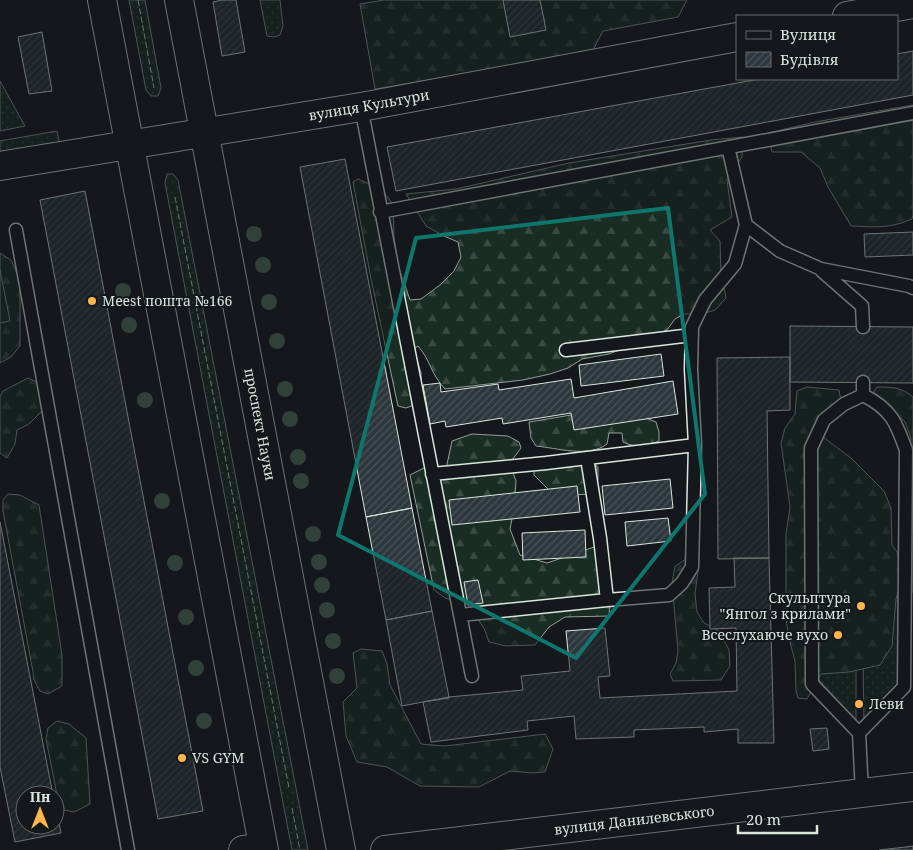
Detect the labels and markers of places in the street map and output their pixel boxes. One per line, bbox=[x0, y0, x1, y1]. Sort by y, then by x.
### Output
place label: Meest пошта №166 bbox=[102, 291, 233, 310]
marker: Meest пошта №166 bbox=[86, 295, 98, 307]
place label: Скульптура "Янгол з крилами" bbox=[720, 588, 851, 623]
marker: Скульптура "Янгол з крилами" bbox=[855, 600, 867, 612]
place label: Всеслухаюче вухо bbox=[701, 625, 828, 644]
marker: Всеслухаюче вухо bbox=[832, 629, 844, 641]
place label: Леви bbox=[869, 694, 904, 713]
marker: Леви bbox=[853, 698, 865, 710]
place label: VS GYM bbox=[192, 748, 244, 767]
marker: VS GYM bbox=[176, 752, 188, 764]

